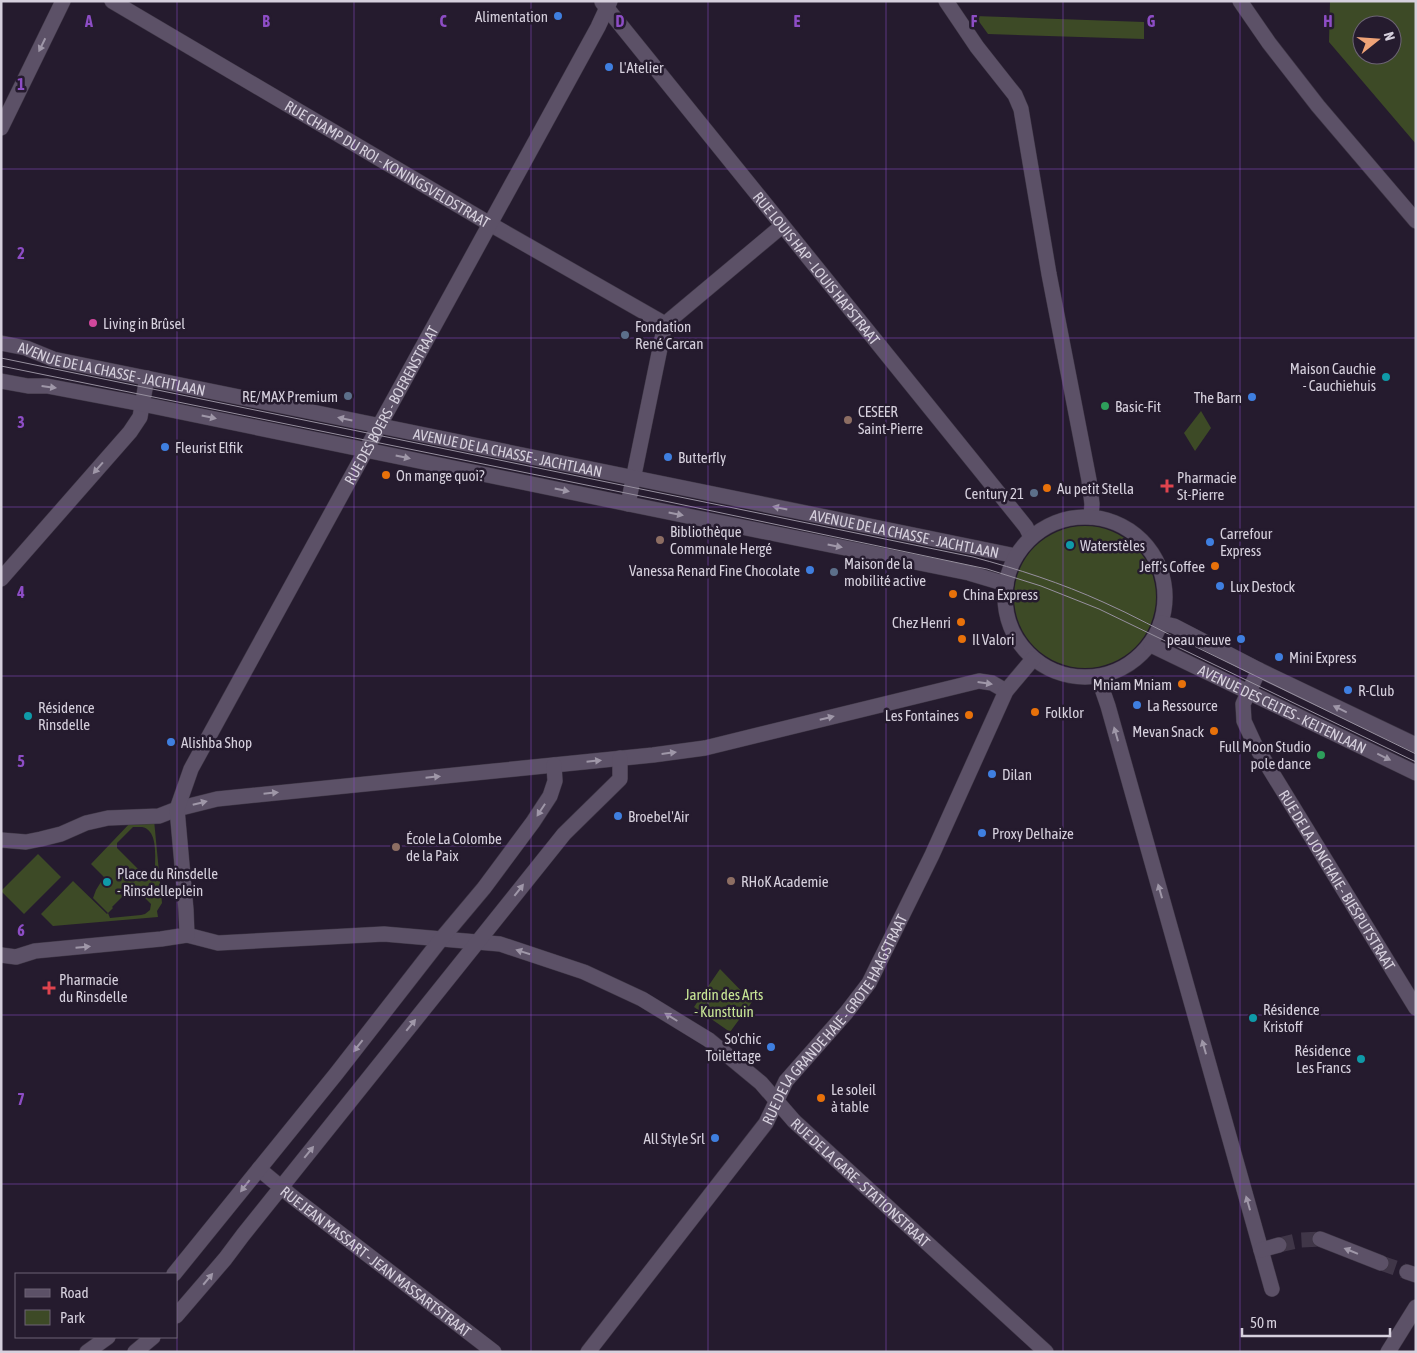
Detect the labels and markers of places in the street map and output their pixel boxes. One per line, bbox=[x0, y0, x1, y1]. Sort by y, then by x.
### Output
place label: Alimentation bbox=[475, 8, 548, 25]
marker: Alimentation bbox=[552, 10, 564, 22]
place label: L'Atelier bbox=[619, 59, 664, 76]
marker: L'Atelier bbox=[603, 61, 615, 73]
place label: Living in Brûsel bbox=[103, 315, 185, 332]
marker: Living in Brûsel bbox=[87, 317, 99, 329]
place label: Fondation René Carcan bbox=[635, 318, 703, 352]
marker: Fondation René Carcan bbox=[619, 329, 631, 341]
place label: Maison Cauchie - Cauchiehuis bbox=[1290, 360, 1376, 394]
marker: Maison Cauchie - Cauchiehuis bbox=[1380, 371, 1392, 383]
place label: RE/MAX Premium bbox=[242, 388, 338, 405]
place label: The Barn bbox=[1194, 389, 1242, 406]
marker: RE/MAX Premium bbox=[342, 390, 354, 402]
marker: The Barn bbox=[1246, 391, 1258, 403]
place label: Basic-Fit bbox=[1115, 398, 1161, 415]
marker: Basic-Fit bbox=[1099, 400, 1111, 412]
place label: CESEER Saint-Pierre bbox=[858, 403, 923, 437]
marker: CESEER Saint-Pierre bbox=[842, 414, 854, 426]
place label: Fleurist Elfik bbox=[175, 439, 243, 456]
marker: Fleurist Elfik bbox=[159, 441, 171, 453]
place label: Butterfly bbox=[678, 449, 726, 466]
marker: Butterfly bbox=[662, 451, 674, 463]
place label: On mange quoi? bbox=[396, 467, 485, 484]
marker: On mange quoi? bbox=[380, 469, 392, 481]
place label: Pharmacie St-Pierre bbox=[1177, 469, 1237, 503]
place label: Au petit Stella bbox=[1057, 480, 1134, 497]
marker: Pharmacie St-Pierre bbox=[1161, 480, 1173, 492]
marker: Au petit Stella bbox=[1041, 482, 1053, 494]
place label: Century 21 bbox=[965, 485, 1024, 502]
marker: Century 21 bbox=[1028, 487, 1040, 499]
place label: Bibliothèque Communale Hergé bbox=[670, 523, 772, 557]
place label: Carrefour Express bbox=[1220, 525, 1273, 559]
marker: Bibliothèque Communale Hergé bbox=[654, 534, 666, 546]
marker: Carrefour Express bbox=[1204, 536, 1216, 548]
place label: Waterstèles bbox=[1080, 537, 1145, 554]
marker: Waterstèles bbox=[1064, 539, 1076, 551]
place label: Maison de la mobilité active bbox=[844, 555, 926, 589]
place label: Jeff’s Coffee bbox=[1139, 558, 1205, 575]
marker: Jeff’s Coffee bbox=[1209, 560, 1221, 572]
place label: Vanessa Renard Fine Chocolate bbox=[629, 562, 800, 579]
marker: Vanessa Renard Fine Chocolate bbox=[804, 564, 816, 576]
marker: Maison de la mobilité active bbox=[828, 566, 840, 578]
place label: Lux Destock bbox=[1230, 578, 1295, 595]
marker: Lux Destock bbox=[1214, 580, 1226, 592]
place label: China Express bbox=[963, 586, 1038, 603]
marker: China Express bbox=[947, 588, 959, 600]
place label: Chez Henri bbox=[892, 614, 951, 631]
marker: Chez Henri bbox=[955, 616, 967, 628]
place label: Il Valori bbox=[972, 631, 1014, 648]
place label: peau neuve bbox=[1167, 631, 1231, 648]
marker: Il Valori bbox=[956, 633, 968, 645]
marker: peau neuve bbox=[1235, 633, 1247, 645]
place label: Mini Express bbox=[1289, 649, 1357, 666]
marker: Mini Express bbox=[1273, 651, 1285, 663]
place label: Mniam Mniam bbox=[1093, 676, 1172, 693]
marker: Mniam Mniam bbox=[1176, 678, 1188, 690]
place label: R-Club bbox=[1358, 682, 1394, 699]
marker: R-Club bbox=[1342, 684, 1354, 696]
place label: La Ressource bbox=[1147, 697, 1218, 714]
place label: Résidence Rinsdelle bbox=[38, 699, 95, 733]
marker: La Ressource bbox=[1131, 699, 1143, 711]
place label: Folklor bbox=[1045, 704, 1084, 721]
marker: Folklor bbox=[1029, 706, 1041, 718]
place label: Les Fontaines bbox=[885, 707, 959, 724]
marker: Les Fontaines bbox=[963, 709, 975, 721]
marker: Résidence Rinsdelle bbox=[22, 710, 34, 722]
place label: Mevan Snack bbox=[1132, 723, 1204, 740]
marker: Mevan Snack bbox=[1208, 725, 1220, 737]
place label: Alishba Shop bbox=[181, 734, 252, 751]
marker: Alishba Shop bbox=[165, 736, 177, 748]
place label: Full Moon Studio pole dance bbox=[1219, 738, 1311, 772]
marker: Full Moon Studio pole dance bbox=[1315, 749, 1327, 761]
place label: Dilan bbox=[1002, 766, 1032, 783]
marker: Dilan bbox=[986, 768, 998, 780]
place label: Broebel'Air bbox=[628, 808, 690, 825]
marker: Broebel'Air bbox=[612, 810, 624, 822]
place label: Proxy Delhaize bbox=[992, 825, 1074, 842]
marker: Proxy Delhaize bbox=[976, 827, 988, 839]
place label: École La Colombe de la Paix bbox=[406, 830, 502, 864]
marker: École La Colombe de la Paix bbox=[390, 841, 402, 853]
place label: Place du Rinsdelle - Rinsdelleplein bbox=[117, 865, 218, 899]
place label: RHoK Academie bbox=[741, 873, 829, 890]
marker: RHoK Academie bbox=[725, 875, 737, 887]
marker: Place du Rinsdelle - Rinsdelleplein bbox=[101, 876, 113, 888]
place label: Pharmacie du Rinsdelle bbox=[59, 971, 128, 1005]
marker: Pharmacie du Rinsdelle bbox=[43, 982, 55, 994]
place label: Résidence Kristoff bbox=[1263, 1001, 1320, 1035]
marker: Résidence Kristoff bbox=[1247, 1012, 1259, 1024]
place label: So'chic Toilettage bbox=[706, 1030, 761, 1064]
marker: So'chic Toilettage bbox=[765, 1041, 777, 1053]
place label: Résidence Les Francs bbox=[1294, 1042, 1351, 1076]
marker: Résidence Les Francs bbox=[1355, 1053, 1367, 1065]
place label: Le soleil à table bbox=[831, 1081, 876, 1115]
marker: Le soleil à table bbox=[815, 1092, 827, 1104]
place label: All Style Srl bbox=[643, 1130, 705, 1147]
marker: All Style Srl bbox=[709, 1132, 721, 1144]

